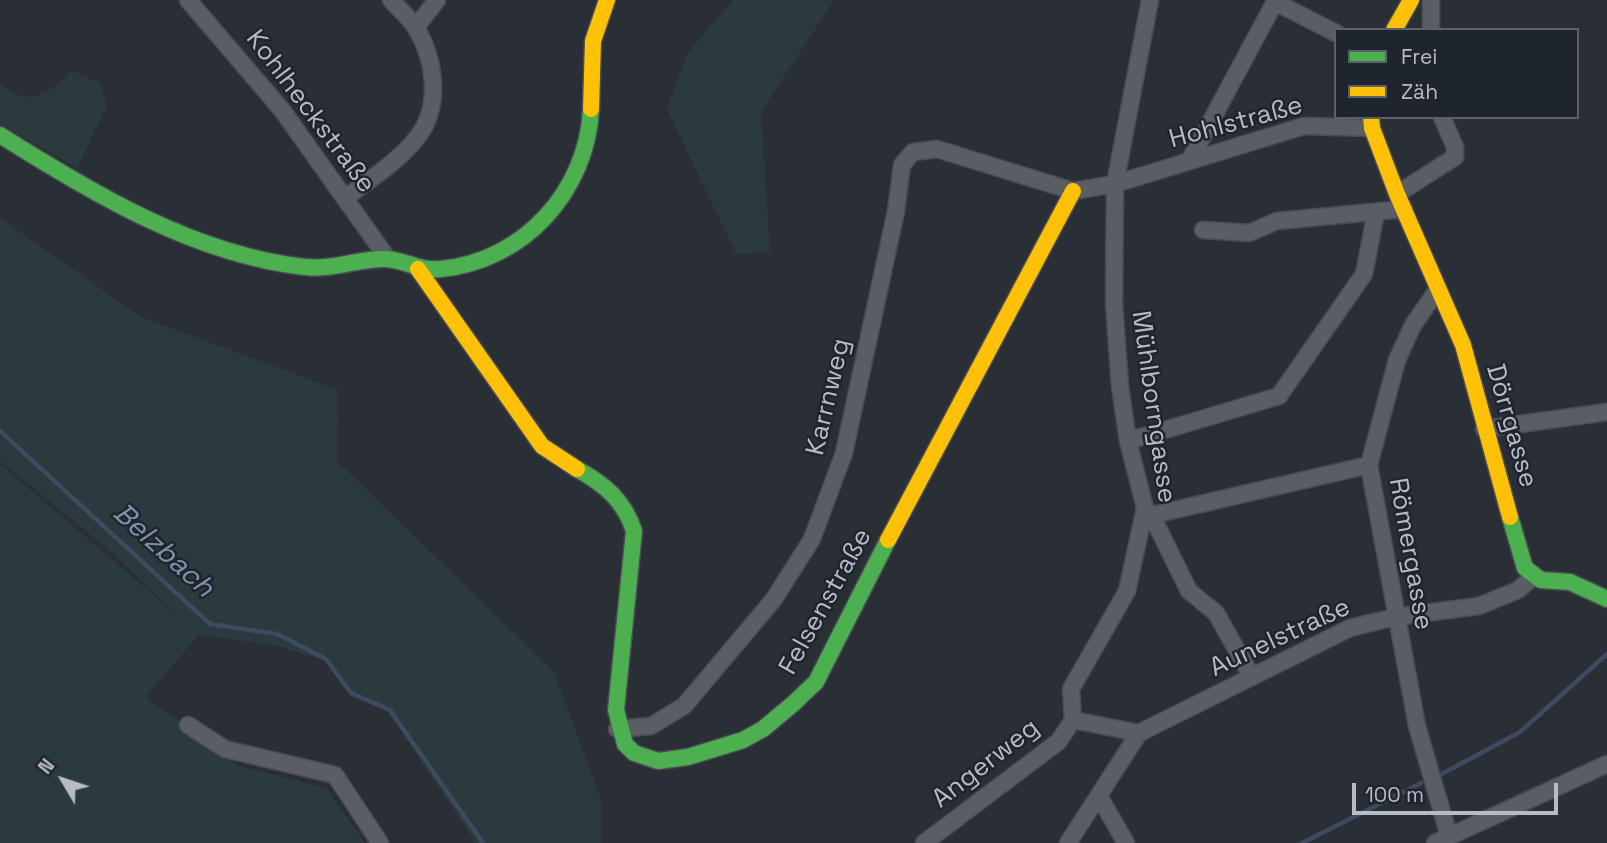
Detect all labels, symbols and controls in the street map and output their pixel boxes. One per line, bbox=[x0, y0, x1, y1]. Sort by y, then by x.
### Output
street label: Kohlheckstraße bbox=[239, 24, 381, 200]
legend bbox=[1334, 28, 1579, 119]
text: Frei bbox=[1401, 43, 1437, 70]
text: Zäh bbox=[1401, 78, 1438, 105]
street label: Hohlstraße bbox=[1166, 90, 1306, 156]
street label: Mühlborngasse bbox=[1124, 309, 1182, 505]
street label: Karrnweg bbox=[800, 336, 858, 458]
street label: Dörrgasse bbox=[1479, 361, 1543, 491]
street label: Römergasse bbox=[1381, 476, 1439, 632]
water label: Belzbach bbox=[106, 497, 220, 605]
street label: Felsenstraße bbox=[773, 524, 879, 680]
street label: Aunelstraße bbox=[1205, 592, 1355, 684]
street label: Angerweg bbox=[926, 713, 1046, 815]
north arrow bbox=[28, 745, 98, 815]
text: N bbox=[33, 754, 60, 779]
scale bar bbox=[1355, 770, 1562, 814]
text: 100 m bbox=[1365, 781, 1424, 808]

